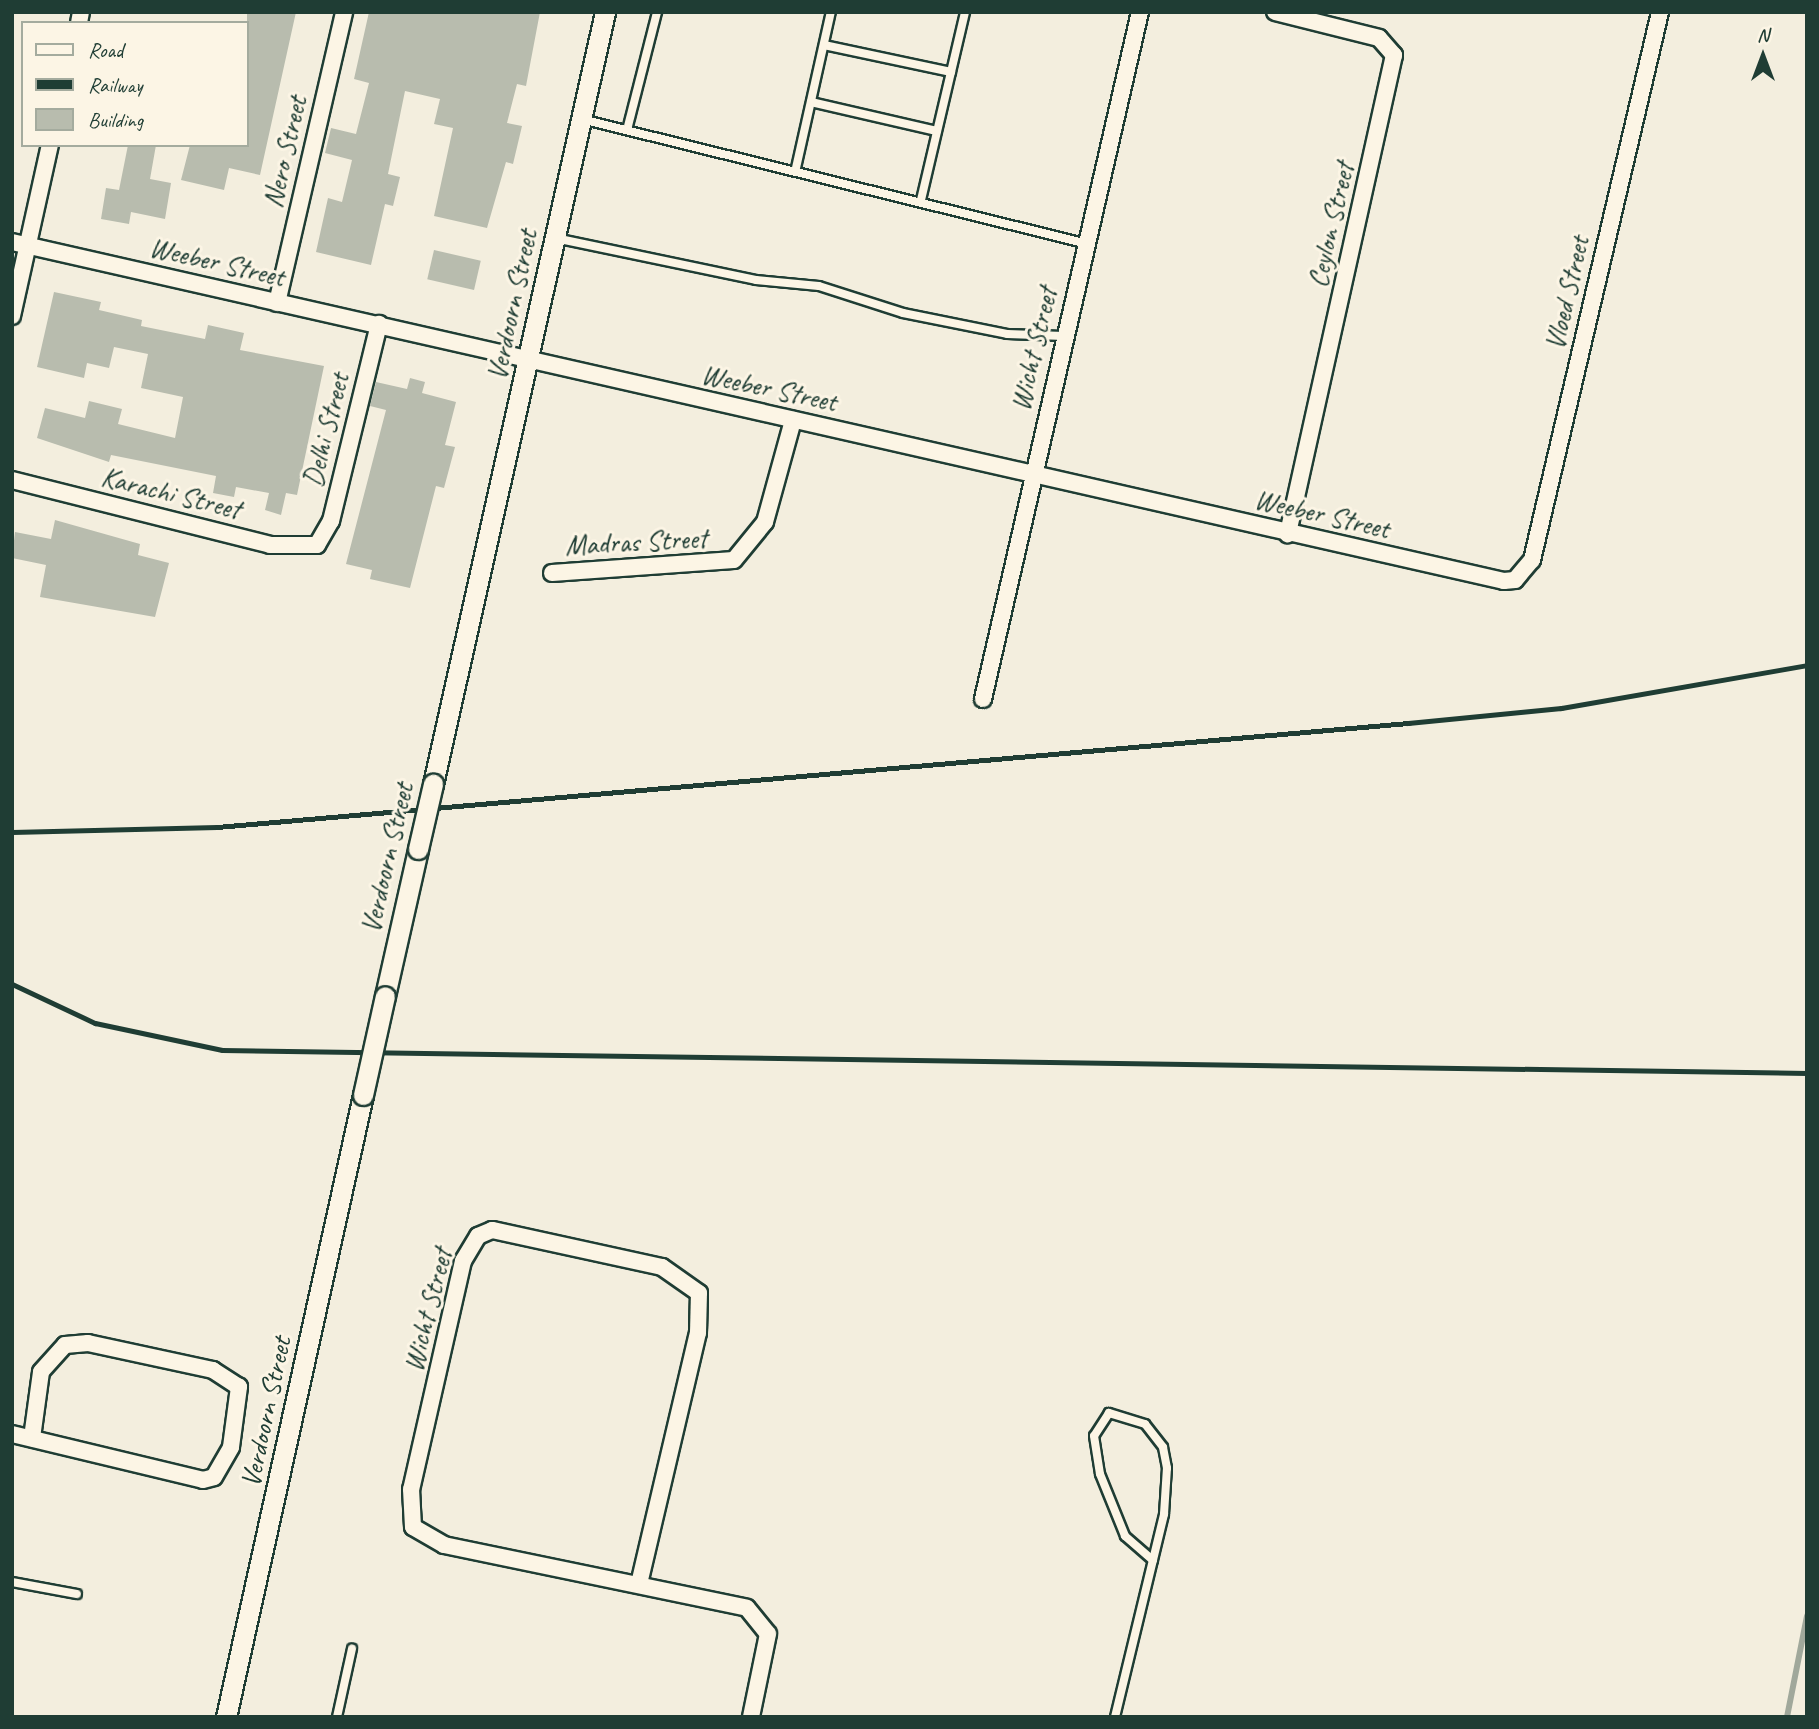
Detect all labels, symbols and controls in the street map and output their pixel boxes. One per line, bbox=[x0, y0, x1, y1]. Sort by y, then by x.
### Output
legend bbox=[21, 21, 248, 147]
north arrow bbox=[1728, 21, 1798, 91]
text: N bbox=[1757, 23, 1769, 47]
text: Road bbox=[88, 37, 123, 63]
text: Railway bbox=[88, 72, 142, 98]
street label: Nero Street bbox=[256, 93, 314, 211]
text: Building bbox=[88, 107, 143, 133]
street label: Ceylon Street bbox=[1300, 159, 1362, 291]
street label: Verdoorn Street bbox=[480, 227, 544, 383]
street label: Weeber Street bbox=[146, 230, 288, 294]
street label: Vloed Street bbox=[1538, 233, 1596, 353]
street label: Wicht Street bbox=[1003, 284, 1065, 414]
street label: Weeber Street bbox=[698, 357, 840, 419]
street label: Delhi Street bbox=[296, 370, 356, 490]
street label: Karachi Street bbox=[98, 460, 244, 526]
street label: Weeber Street bbox=[1251, 482, 1393, 546]
street label: Madras Street bbox=[564, 522, 708, 562]
street label: Verdoorn Street bbox=[353, 780, 421, 936]
street label: Wicht Street bbox=[396, 1245, 460, 1375]
street label: Verdoorn Street bbox=[234, 1334, 298, 1490]

